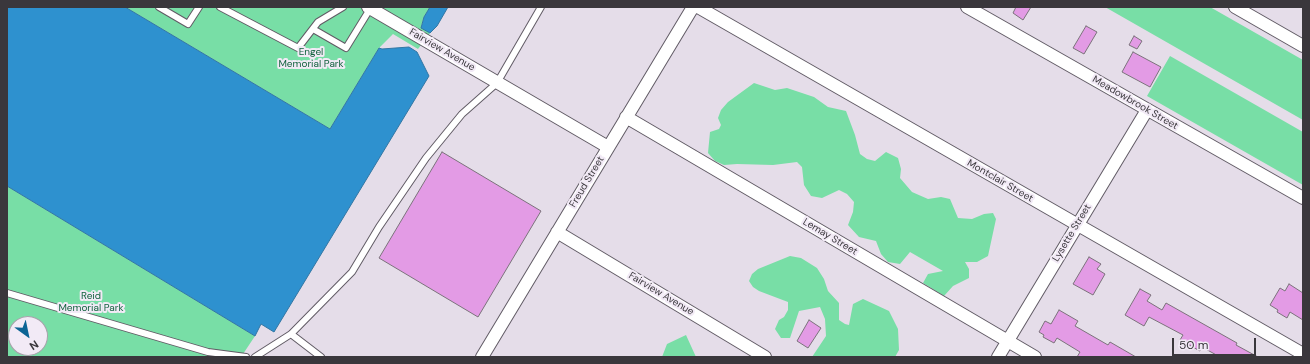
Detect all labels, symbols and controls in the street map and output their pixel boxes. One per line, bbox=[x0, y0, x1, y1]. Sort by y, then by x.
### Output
street label: Fairview Avenue bbox=[407, 26, 477, 74]
park label: Engel Memorial Park bbox=[278, 46, 344, 70]
street label: Meadowbrook Street bbox=[1090, 74, 1180, 132]
street label: Freud Street bbox=[567, 154, 607, 210]
street label: Montclair Street bbox=[965, 157, 1035, 205]
street label: Lysette Street bbox=[1050, 202, 1094, 264]
street label: Lemay Street bbox=[801, 216, 859, 258]
street label: Fairview Avenue bbox=[626, 270, 696, 318]
park label: Reid Memorial Park bbox=[58, 290, 124, 314]
north arrow bbox=[8, 316, 48, 356]
scale bar bbox=[1174, 330, 1258, 356]
text: N bbox=[27, 337, 41, 353]
text: 50 m bbox=[1179, 337, 1208, 353]

